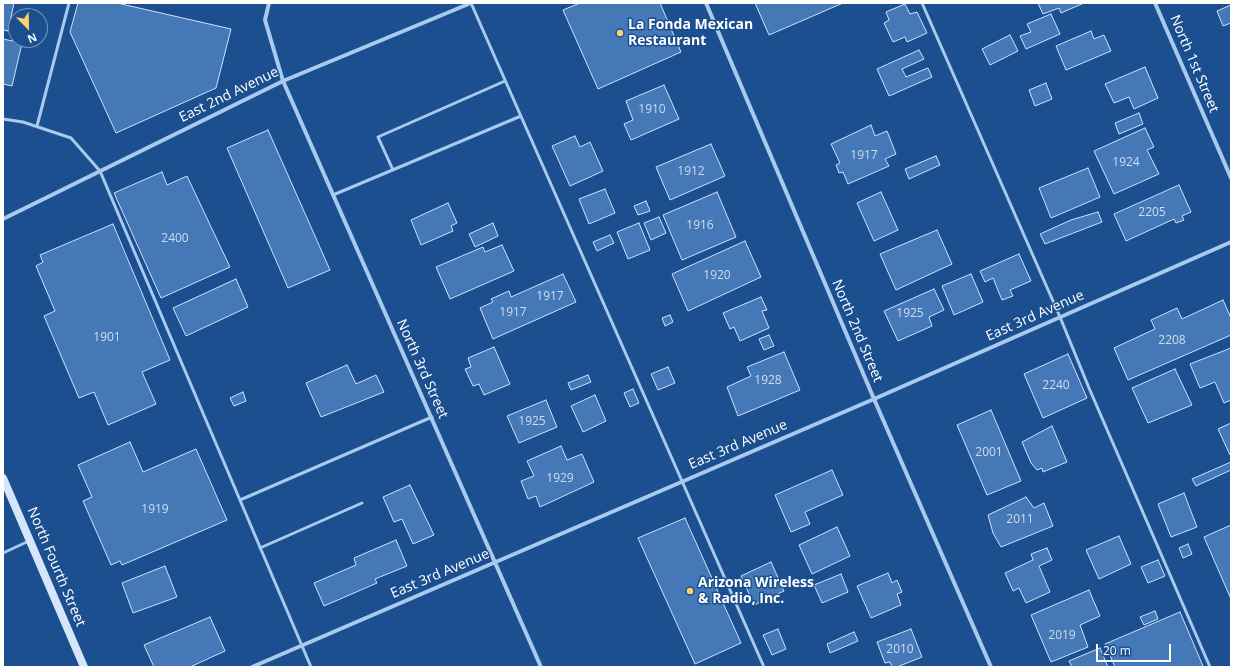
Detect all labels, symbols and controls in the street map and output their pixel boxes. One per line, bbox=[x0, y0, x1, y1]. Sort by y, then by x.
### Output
north arrow bbox=[8, 8, 48, 48]
street label: North 1st Street bbox=[1166, 13, 1222, 115]
place label: La Fonda Mexican Restaurant bbox=[628, 17, 753, 50]
marker: La Fonda Mexican Restaurant bbox=[615, 28, 625, 38]
text: N bbox=[25, 30, 40, 47]
street label: East 2nd Avenue bbox=[177, 64, 281, 126]
house number: 1910 bbox=[638, 103, 666, 117]
house number: 1917 bbox=[850, 149, 878, 163]
house number: 1924 bbox=[1112, 156, 1140, 170]
house number: 1912 bbox=[677, 165, 705, 179]
house number: 2205 bbox=[1138, 206, 1166, 220]
house number: 1916 bbox=[686, 219, 714, 233]
house number: 2400 bbox=[161, 232, 189, 246]
house number: 1920 bbox=[703, 269, 731, 283]
street label: North 2nd Street bbox=[828, 277, 886, 385]
street label: East 3rd Avenue bbox=[983, 287, 1087, 345]
house number: 1917 bbox=[536, 290, 564, 304]
house number: 1917 bbox=[499, 306, 527, 320]
house number: 1925 bbox=[896, 307, 924, 321]
street label: North 3rd Street bbox=[393, 317, 451, 421]
house number: 1901 bbox=[93, 331, 121, 345]
house number: 2208 bbox=[1158, 334, 1186, 348]
house number: 1928 bbox=[754, 374, 782, 388]
house number: 2240 bbox=[1042, 379, 1070, 393]
house number: 1925 bbox=[518, 415, 546, 429]
street label: East 3rd Avenue bbox=[686, 417, 790, 473]
house number: 2001 bbox=[975, 446, 1003, 460]
house number: 1929 bbox=[546, 472, 574, 486]
house number: 1919 bbox=[141, 503, 169, 517]
street label: North Fourth Street bbox=[23, 505, 89, 629]
house number: 2011 bbox=[1006, 513, 1034, 527]
street label: East 3rd Avenue bbox=[388, 546, 492, 602]
place label: Arizona Wireless & Radio, Inc. bbox=[698, 575, 814, 608]
marker: Arizona Wireless & Radio, Inc. bbox=[685, 586, 695, 596]
house number: 2019 bbox=[1048, 629, 1076, 643]
scale bar bbox=[1098, 636, 1173, 662]
text: 20 m bbox=[1103, 642, 1131, 659]
house number: 2010 bbox=[886, 643, 914, 657]

